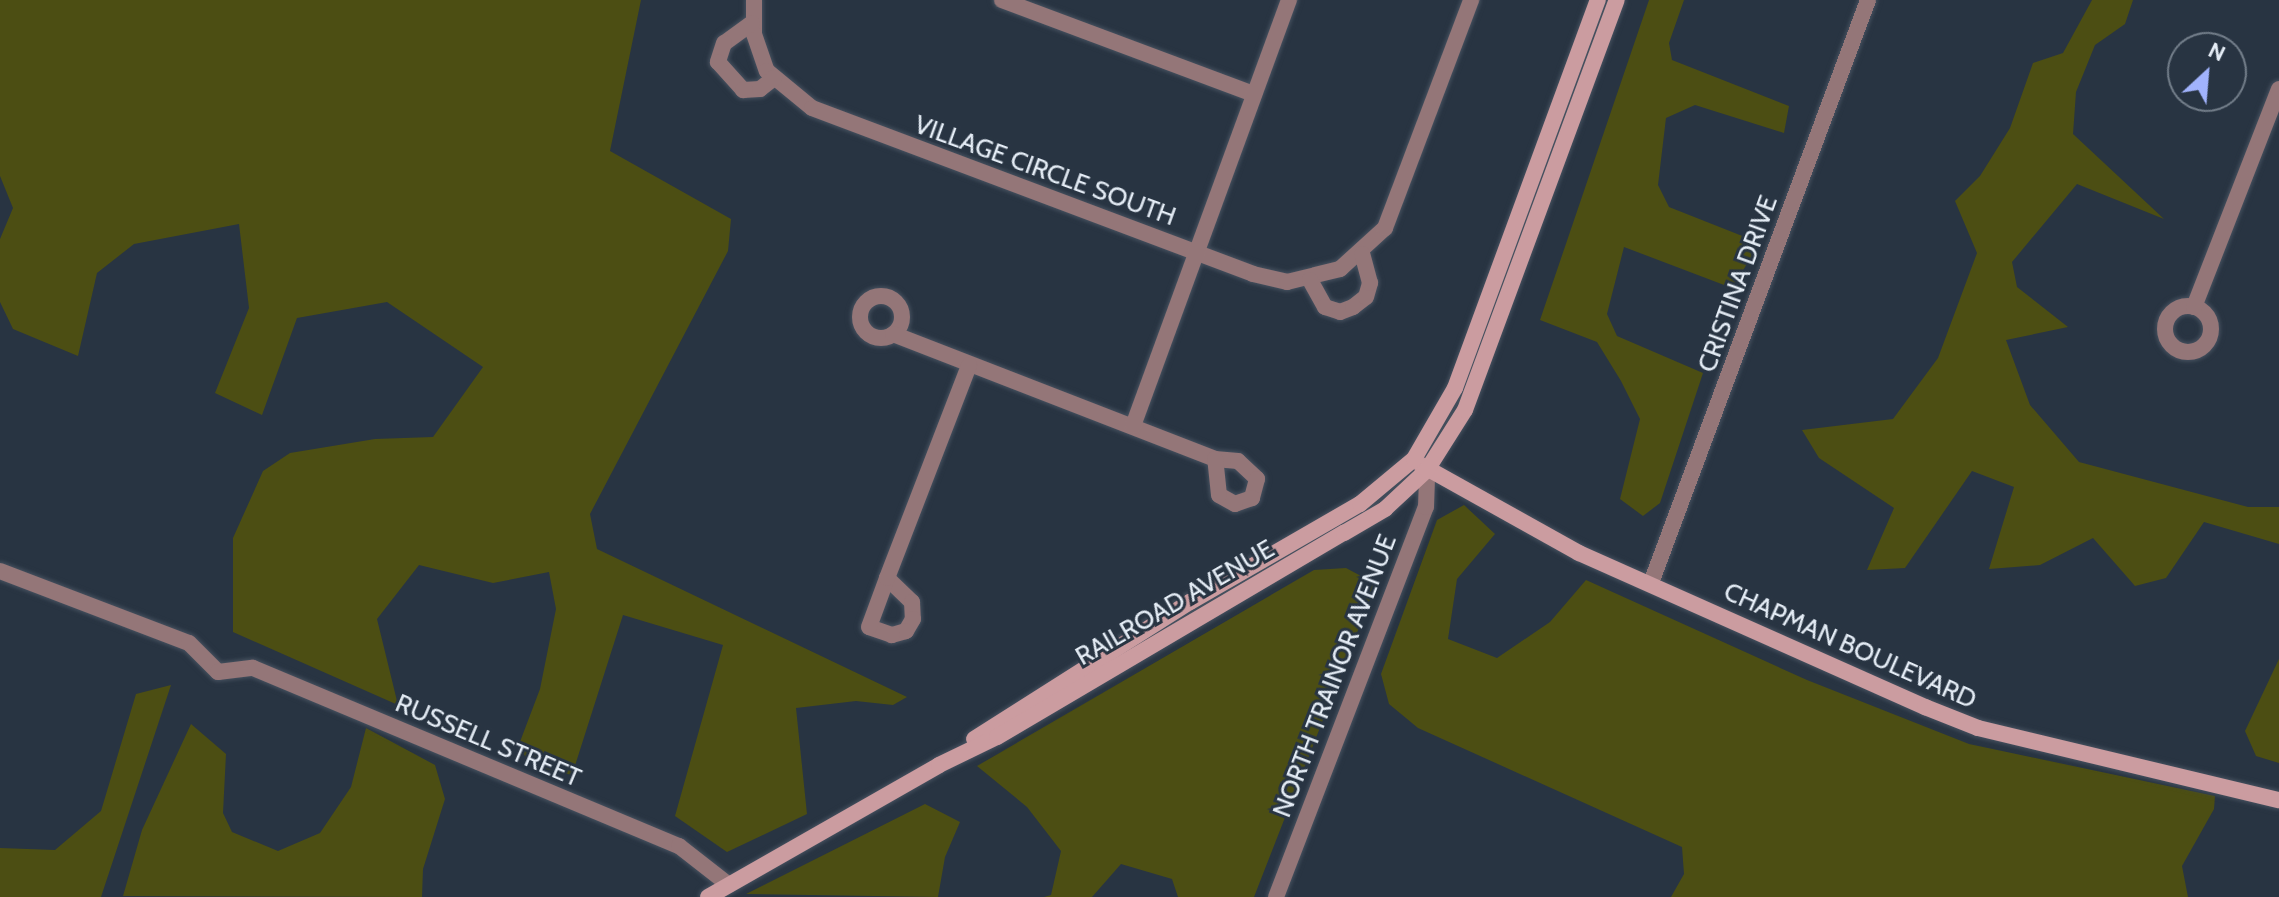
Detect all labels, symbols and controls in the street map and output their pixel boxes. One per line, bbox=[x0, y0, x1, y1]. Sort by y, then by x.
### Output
north arrow bbox=[2167, 32, 2247, 112]
text: N bbox=[2204, 36, 2230, 67]
street label: VILLAGE CIRCLE SOUTH bbox=[910, 109, 1180, 233]
street label: CRISTINA DRIVE bbox=[1692, 191, 1784, 377]
street label: NORTH TRAINOR AVENUE bbox=[1267, 530, 1403, 822]
street label: RAILROAD AVENUE bbox=[1070, 533, 1280, 673]
street label: CHAPMAN BOULEVARD bbox=[1719, 576, 1981, 716]
street label: RUSSELL STREET bbox=[391, 688, 585, 794]

